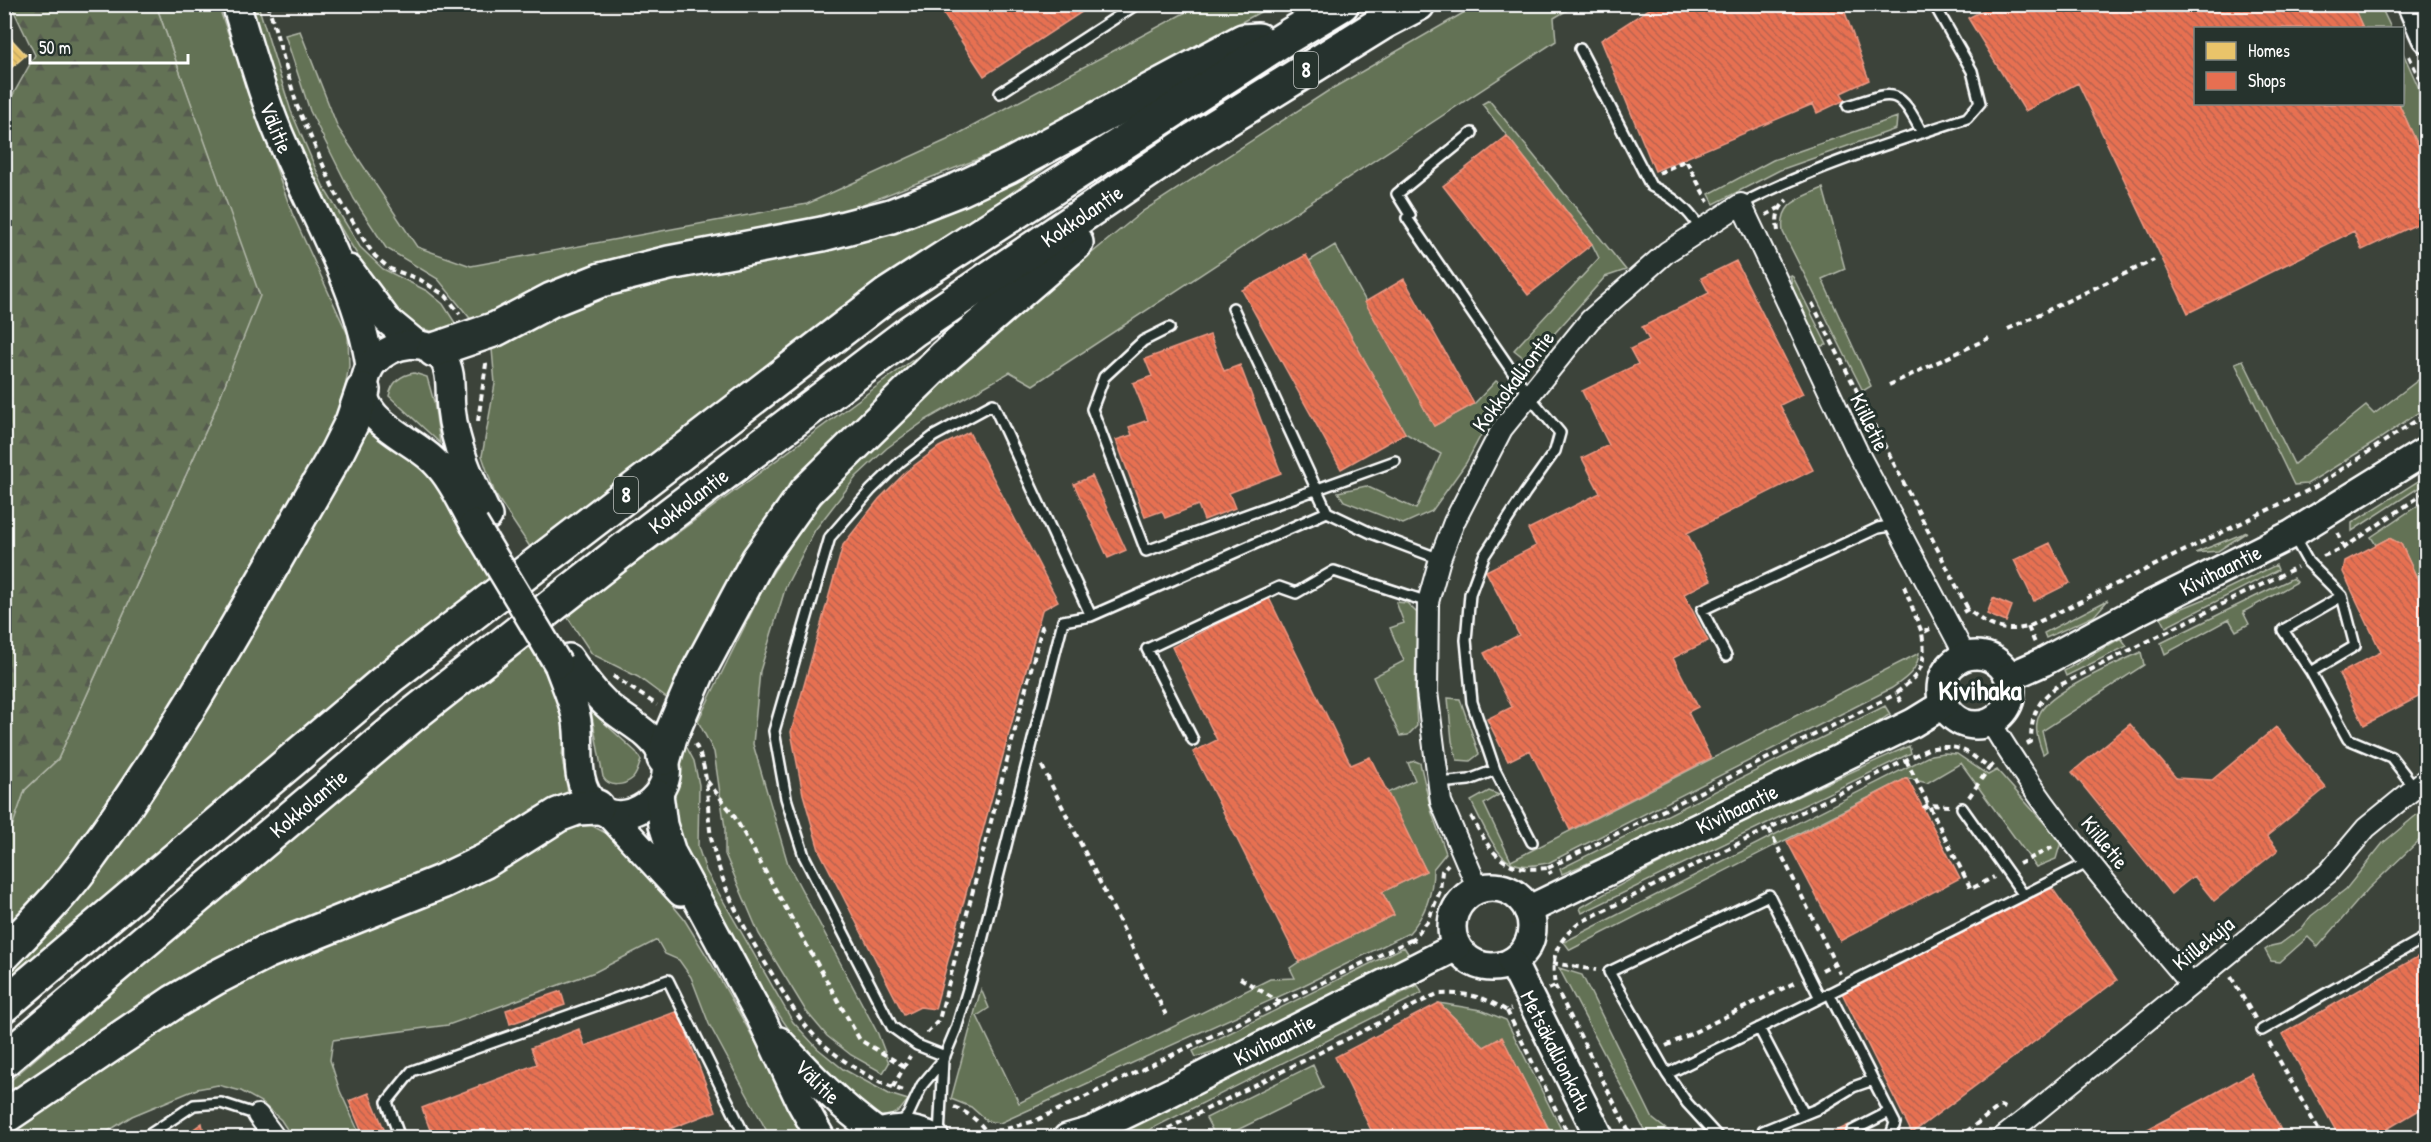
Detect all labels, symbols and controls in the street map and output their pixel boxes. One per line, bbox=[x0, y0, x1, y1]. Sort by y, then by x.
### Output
scale bar bbox=[30, 27, 188, 65]
legend bbox=[2194, 27, 2404, 105]
text: 50 m bbox=[39, 35, 71, 60]
text: Homes bbox=[2248, 38, 2290, 63]
road number: 8 bbox=[1294, 52, 1318, 88]
text: Shops bbox=[2248, 68, 2286, 93]
street label: Välitie bbox=[253, 98, 301, 158]
street label: Kokkolantie bbox=[1035, 177, 1129, 254]
street label: Kokkokalliontie bbox=[1465, 324, 1561, 438]
street label: Kiilletie bbox=[1843, 388, 1897, 456]
street label: Kokkolantie bbox=[642, 460, 735, 541]
road number: 8 bbox=[614, 477, 638, 513]
street label: Kivihaantie bbox=[2174, 537, 2267, 603]
district label: Kivihaka bbox=[1938, 671, 2022, 709]
street label: Kokkolantie bbox=[263, 762, 354, 845]
street label: Kivihaantie bbox=[1691, 776, 1783, 841]
street label: Kiilletie bbox=[2074, 809, 2136, 875]
street label: Kiillekuja bbox=[2166, 909, 2240, 977]
street label: Metsäkallionkatu bbox=[1513, 985, 1599, 1116]
street label: Kivihaantie bbox=[1228, 1006, 1321, 1073]
street label: Välitie bbox=[788, 1052, 847, 1111]

